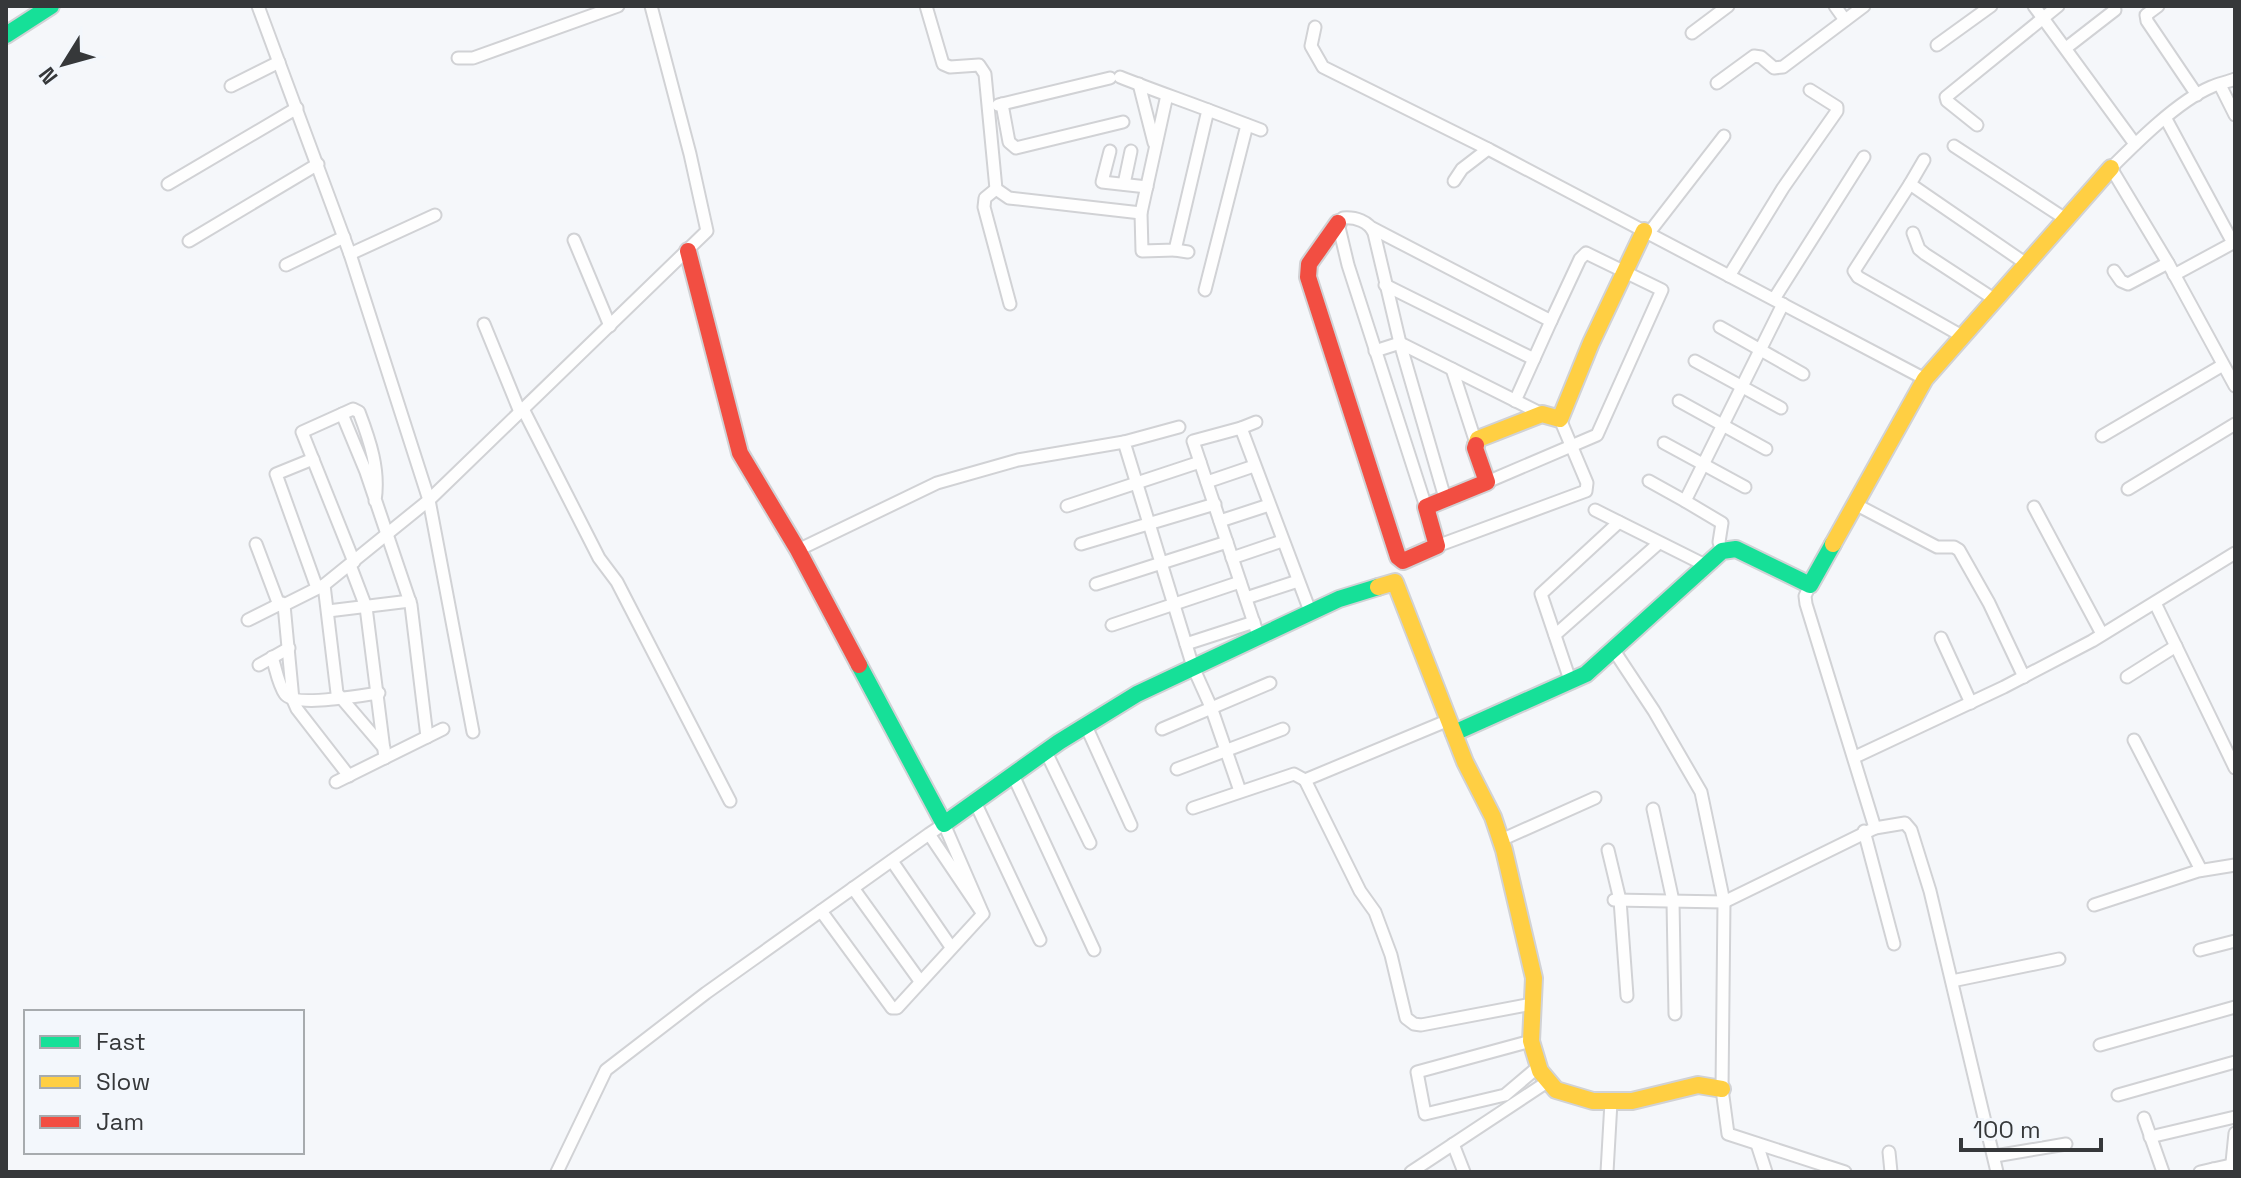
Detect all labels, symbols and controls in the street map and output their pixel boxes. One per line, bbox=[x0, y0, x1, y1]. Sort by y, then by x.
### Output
north arrow bbox=[24, 24, 104, 104]
text: N bbox=[32, 62, 64, 90]
legend bbox=[24, 1010, 304, 1154]
text: Fast bbox=[96, 1026, 146, 1057]
text: Slow bbox=[96, 1066, 150, 1097]
scale bar bbox=[1961, 1102, 2101, 1152]
text: Jam bbox=[96, 1106, 144, 1137]
text: 100 m bbox=[1973, 1114, 2041, 1145]

